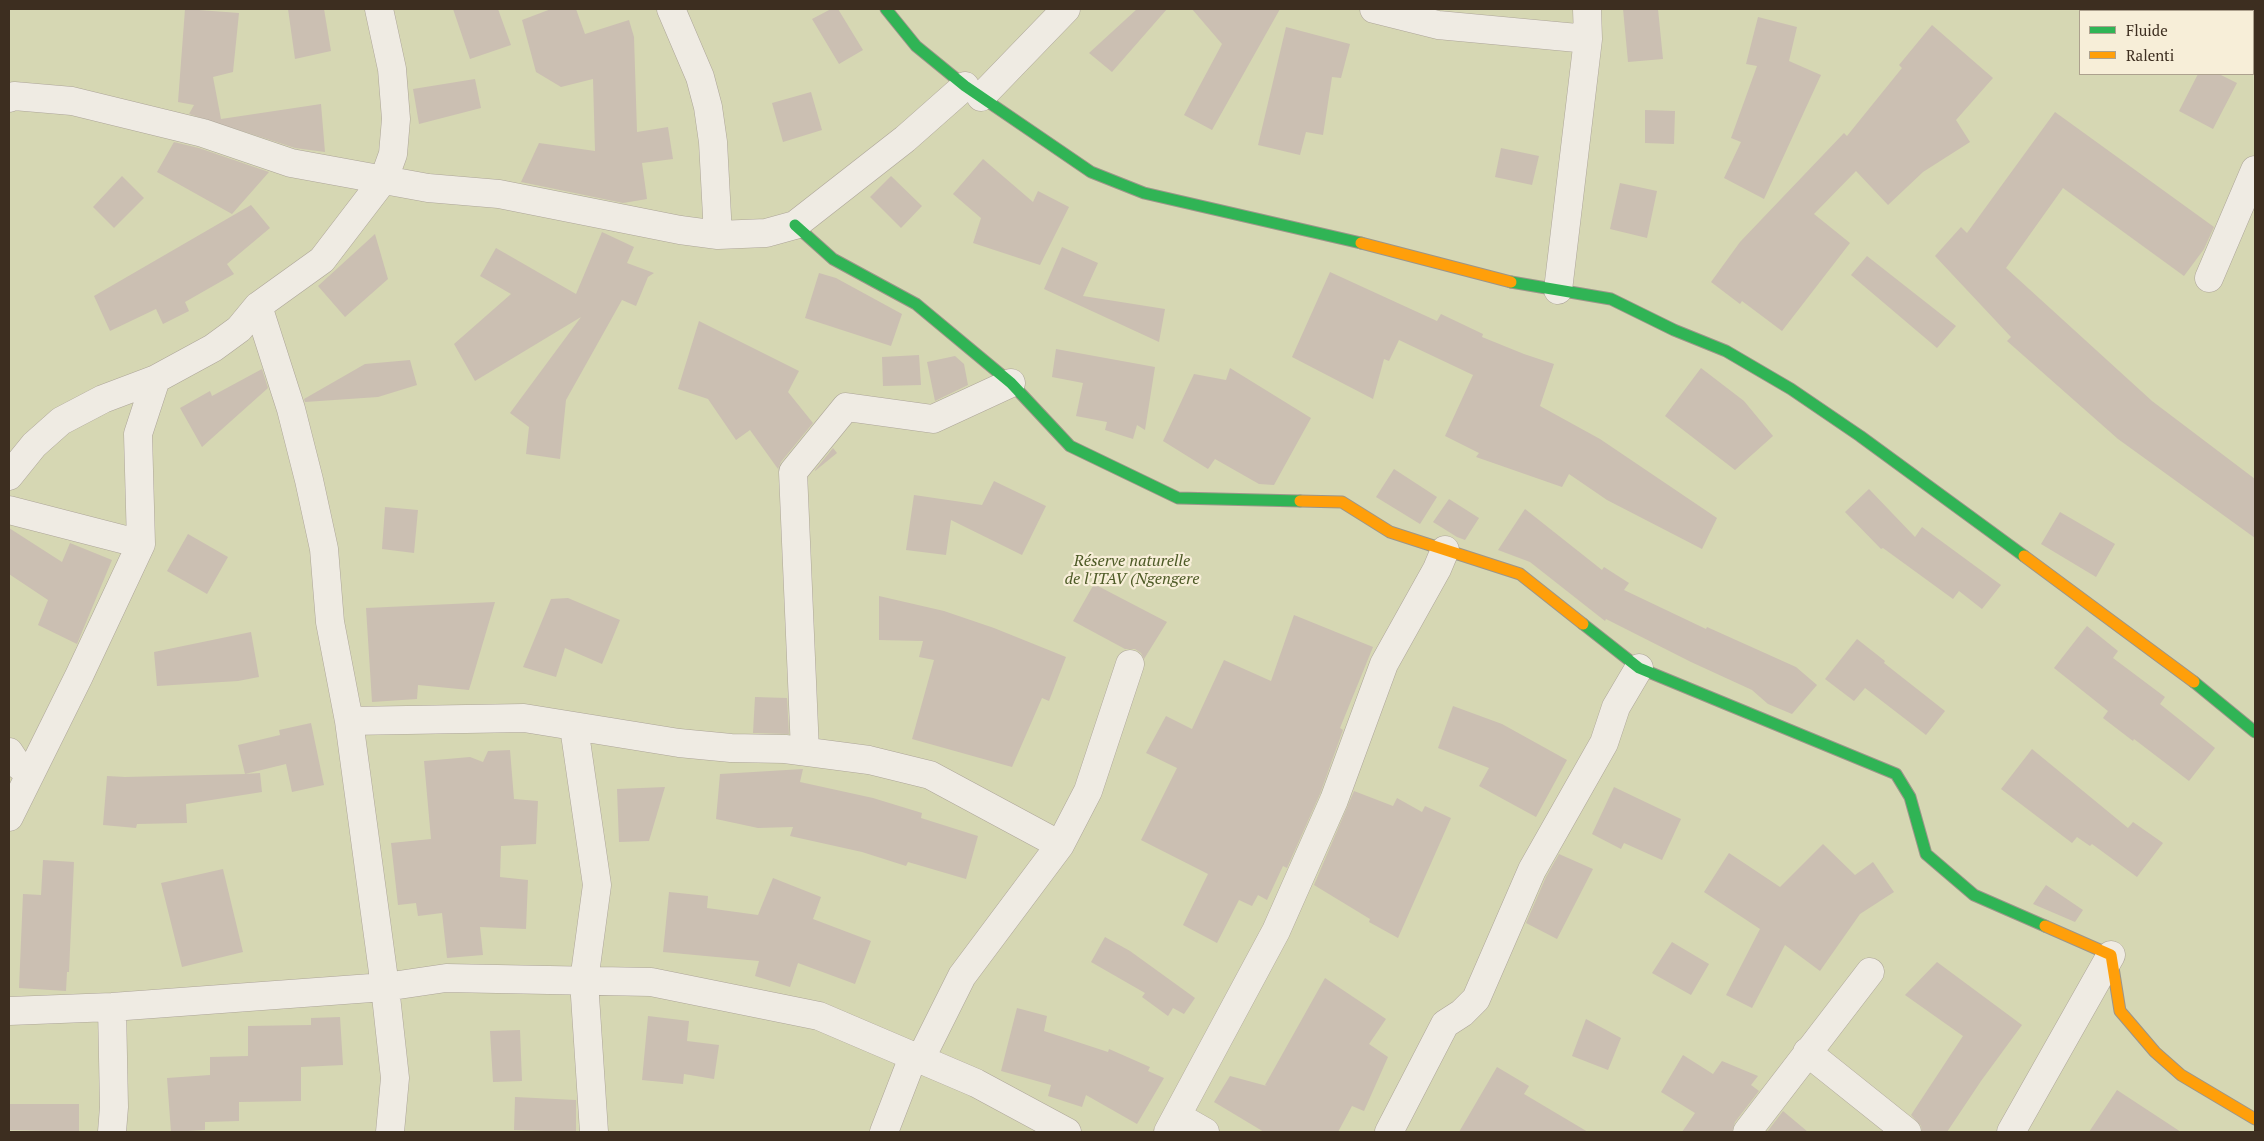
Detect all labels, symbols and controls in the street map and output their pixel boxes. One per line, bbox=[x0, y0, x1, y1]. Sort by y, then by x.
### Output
legend bbox=[2079, 10, 2254, 75]
text: Fluide bbox=[2126, 20, 2168, 40]
text: Ralenti bbox=[2126, 45, 2174, 65]
park label: Réserve naturelle de l'ITAV (Ngengere bbox=[1065, 551, 1199, 589]

